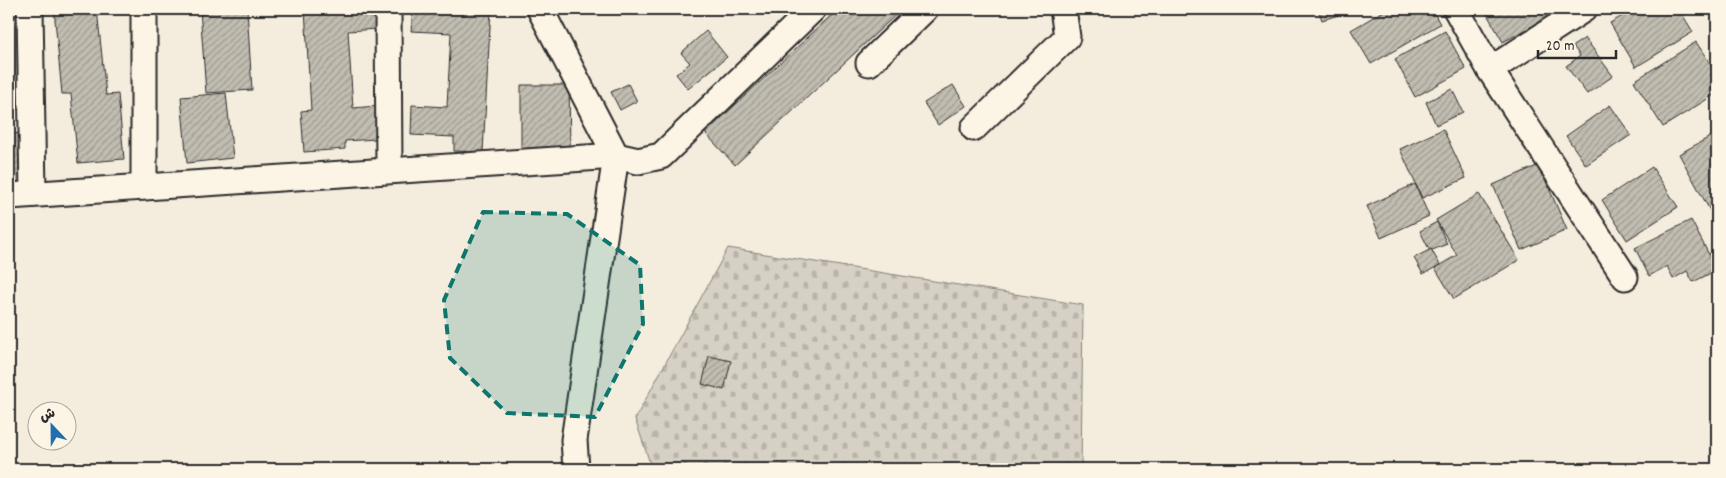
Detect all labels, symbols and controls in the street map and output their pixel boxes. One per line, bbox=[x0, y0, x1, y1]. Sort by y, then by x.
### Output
scale bar bbox=[1538, 28, 1616, 60]
text: 20 m bbox=[1546, 36, 1574, 58]
north arrow bbox=[28, 400, 78, 450]
text: ش bbox=[37, 404, 59, 428]

